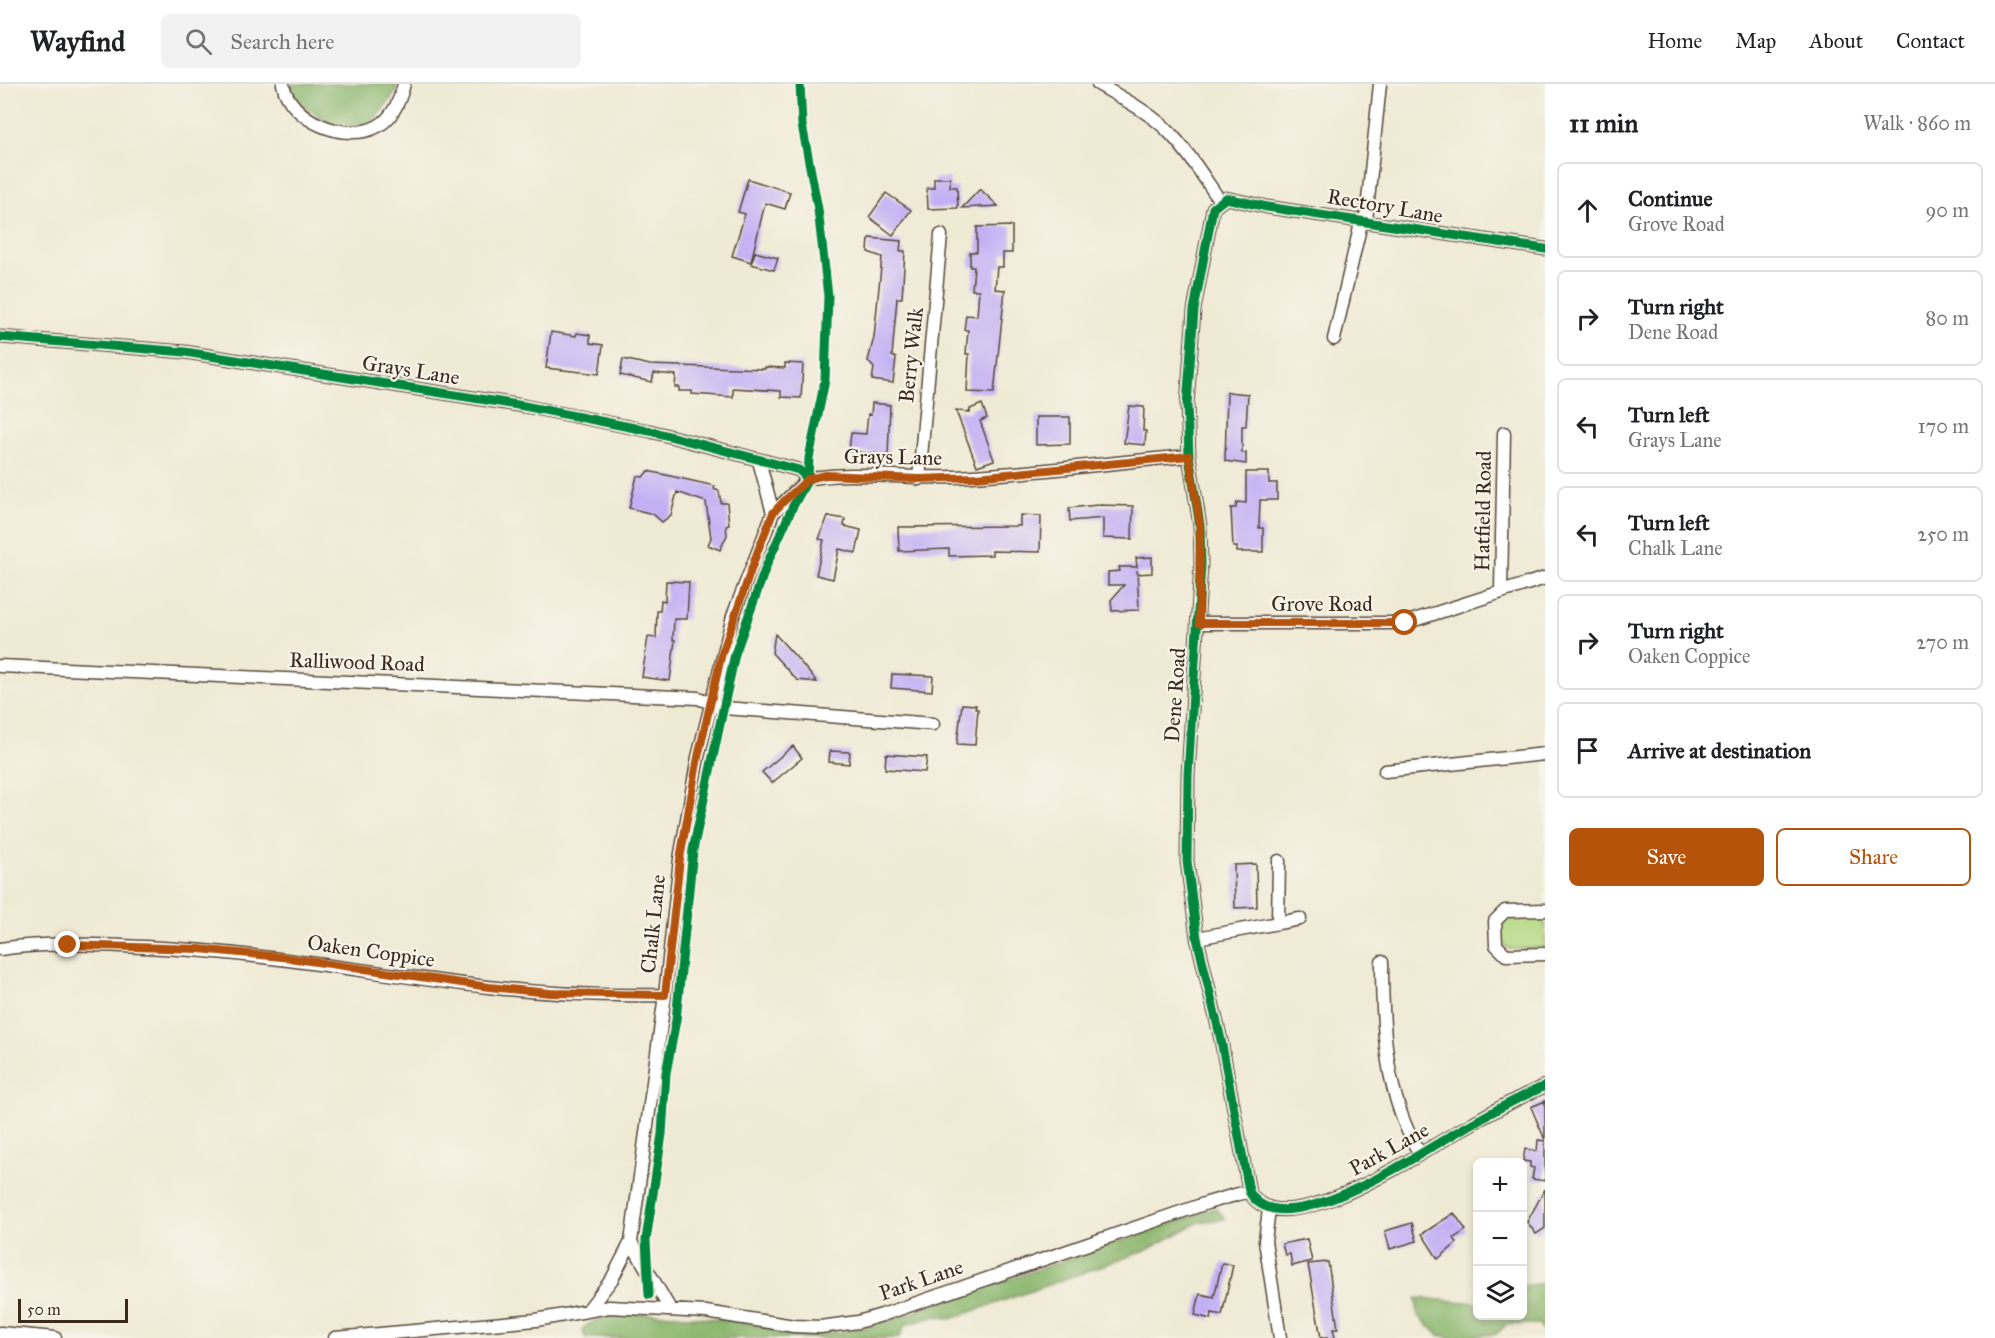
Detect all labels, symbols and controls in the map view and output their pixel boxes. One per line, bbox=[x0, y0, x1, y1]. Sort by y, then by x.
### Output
search box bbox=[161, 14, 581, 68]
text: Wayfind bbox=[30, 24, 125, 59]
icon: search bbox=[182, 25, 215, 58]
text: Search here bbox=[230, 28, 334, 55]
text: Home bbox=[1647, 28, 1702, 54]
text: Map bbox=[1735, 28, 1776, 54]
text: About bbox=[1809, 28, 1863, 54]
text: Contact bbox=[1896, 28, 1965, 54]
text: 11 min bbox=[1569, 107, 1638, 139]
text: Walk · 860 m bbox=[1863, 111, 1971, 135]
street label: Rectory Lane bbox=[1325, 183, 1445, 229]
text: Continue bbox=[1628, 185, 1713, 212]
icon: ahead bbox=[1571, 194, 1604, 227]
text: 90 m bbox=[1926, 198, 1969, 222]
text: Grove Road bbox=[1628, 212, 1725, 236]
text: Turn right bbox=[1628, 293, 1724, 320]
icon: right bbox=[1571, 302, 1604, 335]
street label: Berry Walk bbox=[893, 306, 929, 404]
text: 80 m bbox=[1926, 306, 1969, 330]
text: Dene Road bbox=[1628, 320, 1718, 344]
street label: Grays Lane bbox=[360, 349, 462, 391]
text: Turn left bbox=[1628, 401, 1710, 428]
icon: left bbox=[1571, 410, 1604, 443]
text: 170 m bbox=[1918, 414, 1969, 438]
text: Grays Lane bbox=[1628, 428, 1722, 452]
street label: Grays Lane bbox=[844, 443, 943, 471]
street label: Hatfield Road bbox=[1469, 450, 1497, 572]
text: Turn left bbox=[1628, 509, 1710, 536]
icon: left bbox=[1571, 518, 1604, 551]
text: 250 m bbox=[1917, 522, 1969, 546]
text: Chalk Lane bbox=[1628, 536, 1723, 560]
street label: Grove Road bbox=[1271, 591, 1373, 617]
route start bbox=[1391, 609, 1417, 635]
text: Turn right bbox=[1628, 617, 1724, 644]
icon: right bbox=[1571, 626, 1604, 659]
text: 270 m bbox=[1916, 630, 1969, 654]
text: Oaken Coppice bbox=[1628, 644, 1750, 668]
street label: Dene Road bbox=[1159, 646, 1191, 743]
street label: Ralliwood Road bbox=[289, 647, 426, 677]
icon: arrive bbox=[1571, 734, 1604, 767]
text: Arrive at destination bbox=[1628, 737, 1811, 764]
button: Save bbox=[1569, 828, 1764, 886]
button: Share bbox=[1776, 828, 1971, 886]
street label: Chalk Lane bbox=[635, 873, 671, 975]
street label: Oaken Coppice bbox=[306, 929, 437, 973]
route end bbox=[54, 931, 80, 957]
street label: Park Lane bbox=[1345, 1116, 1434, 1181]
map controls bbox=[1473, 1158, 1527, 1320]
button: + bbox=[1473, 1158, 1527, 1212]
button: − bbox=[1473, 1212, 1527, 1266]
street label: Park Lane bbox=[876, 1253, 967, 1306]
button: layers bbox=[1473, 1266, 1527, 1320]
scale bar bbox=[18, 1296, 128, 1324]
text: 50 m bbox=[27, 1300, 61, 1319]

